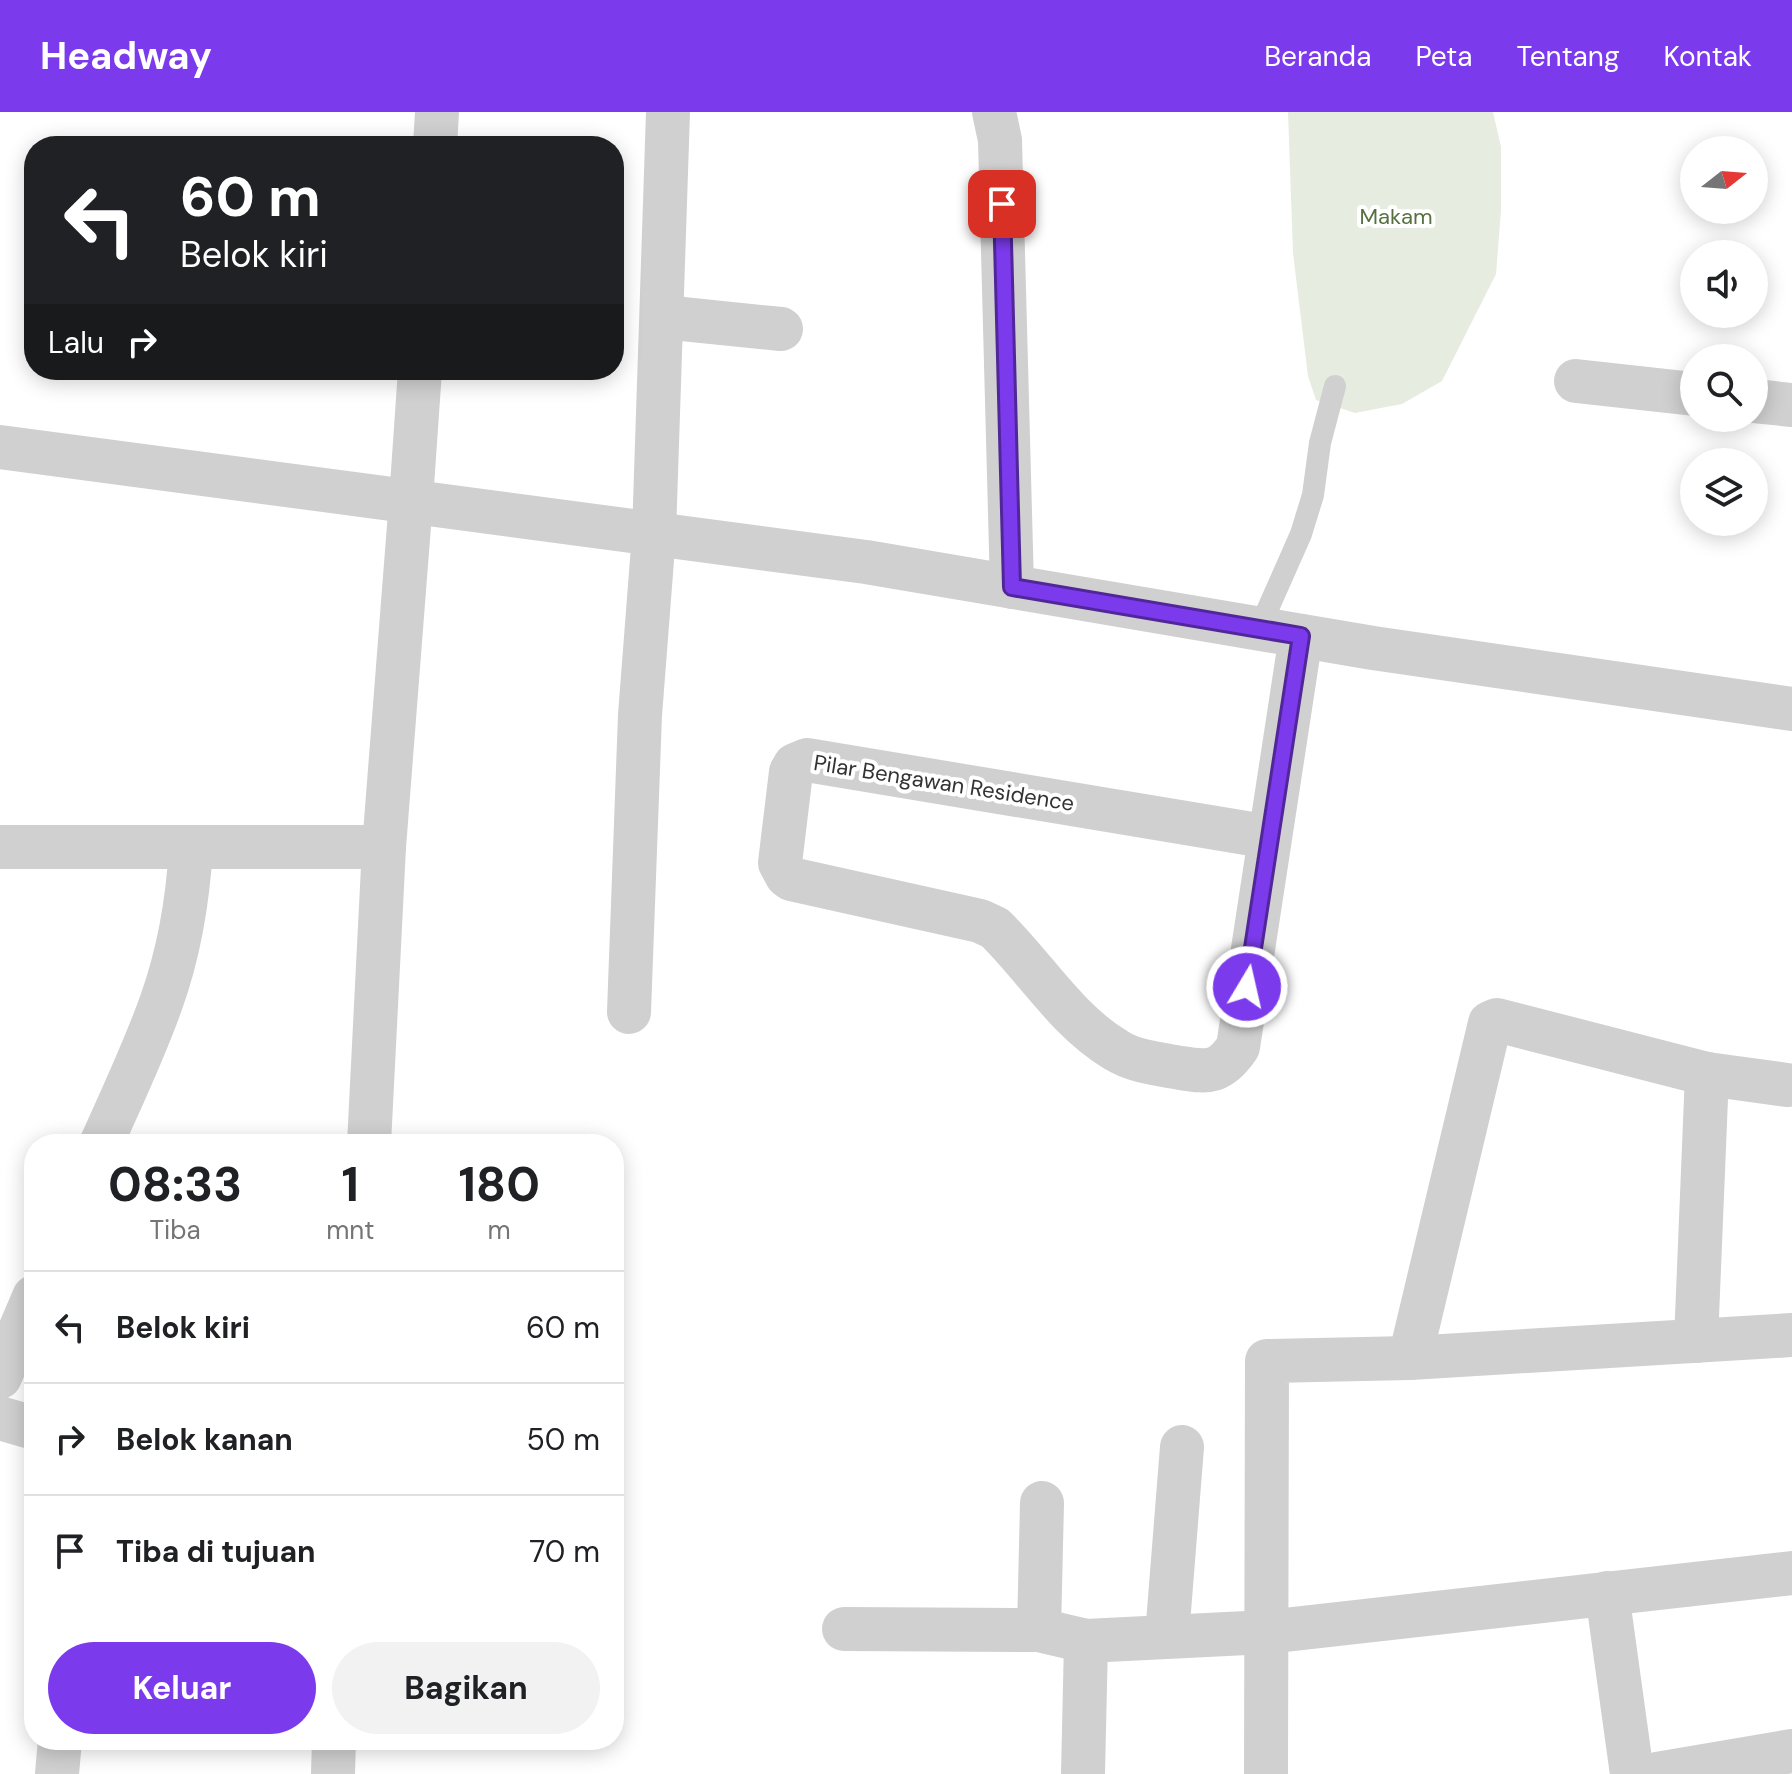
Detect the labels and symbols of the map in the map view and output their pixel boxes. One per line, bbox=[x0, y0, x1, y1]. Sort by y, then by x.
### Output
north arrow bbox=[1680, 136, 1768, 224]
pin bbox=[968, 170, 1036, 238]
park label: Makam bbox=[1359, 202, 1433, 231]
street label: Pilar Bengawan Residence bbox=[812, 748, 1076, 818]
position arrow bbox=[1205, 945, 1289, 1029]

